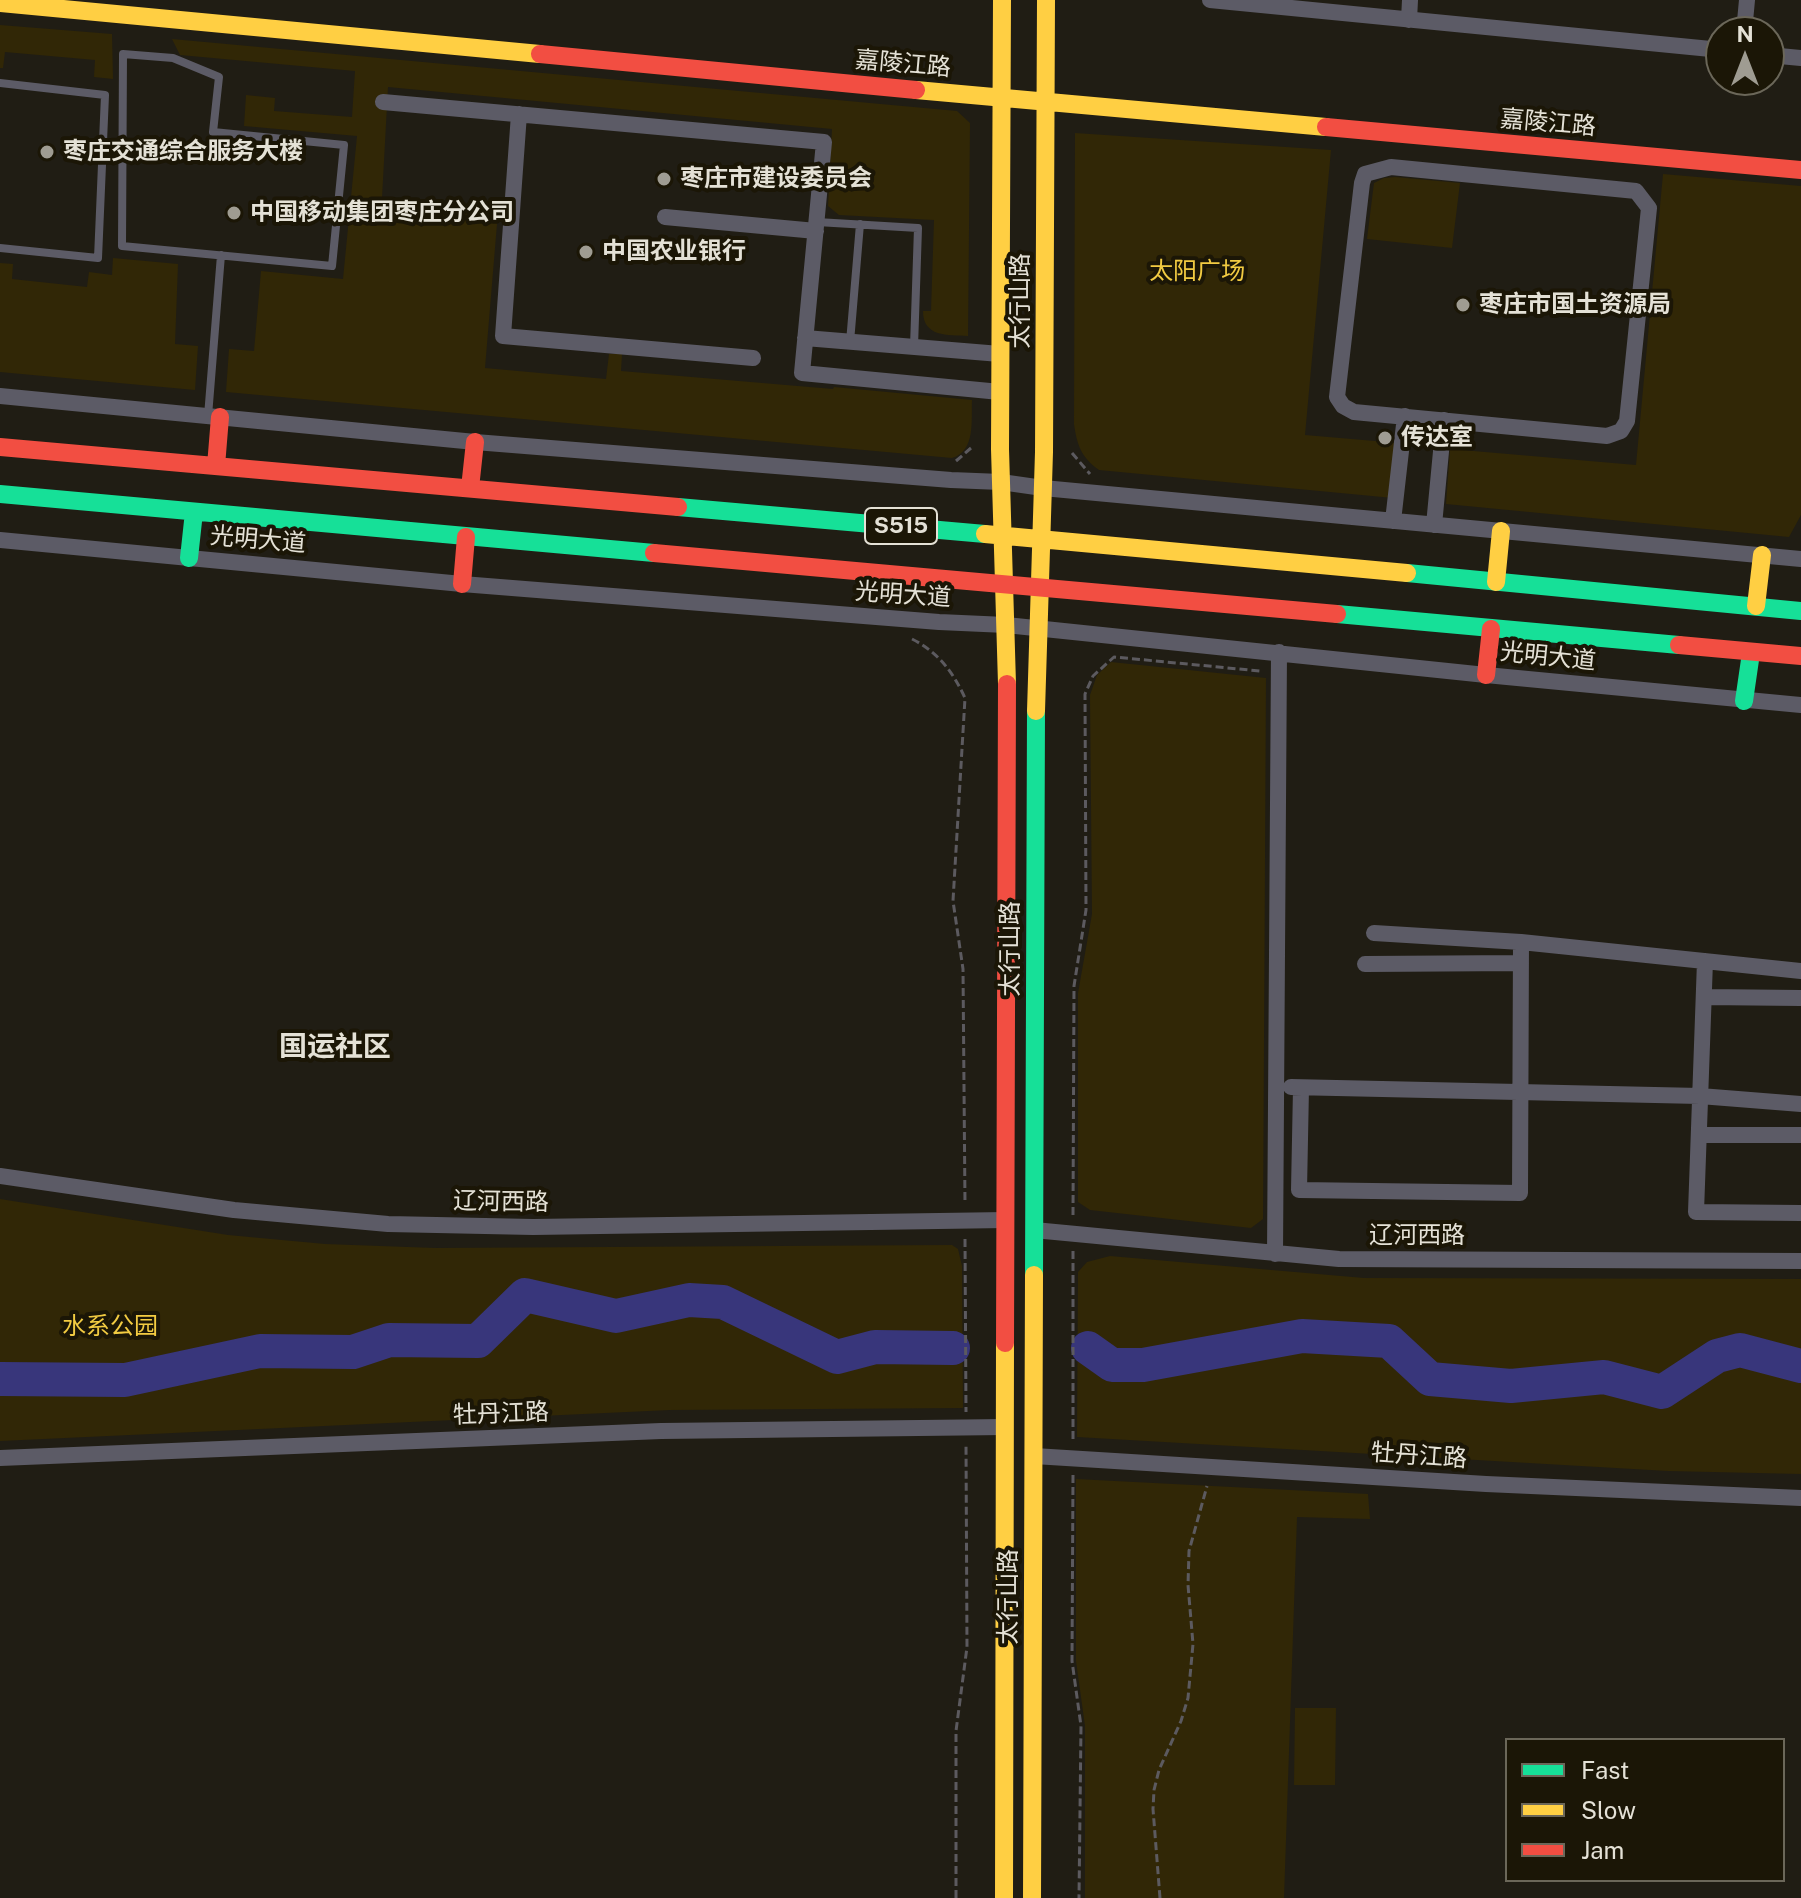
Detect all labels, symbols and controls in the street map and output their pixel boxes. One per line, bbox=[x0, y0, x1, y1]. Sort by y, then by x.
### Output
north arrow bbox=[1705, 16, 1785, 96]
text: N bbox=[1736, 21, 1754, 47]
street label: 嘉陵江路 bbox=[854, 45, 952, 83]
street label: 嘉陵江路 bbox=[1499, 104, 1597, 142]
place label: 枣庄交通综合服务大楼 bbox=[63, 138, 303, 166]
marker: 枣庄交通综合服务大楼 bbox=[38, 143, 56, 161]
place label: 枣庄市建设委员会 bbox=[680, 165, 872, 193]
marker: 枣庄市建设委员会 bbox=[655, 170, 673, 188]
place label: 中国移动集团枣庄分公司 bbox=[250, 199, 514, 227]
marker: 中国移动集团枣庄分公司 bbox=[225, 204, 243, 222]
place label: 中国农业银行 bbox=[602, 238, 746, 266]
marker: 中国农业银行 bbox=[577, 243, 595, 261]
street label: 太行山路 bbox=[1007, 253, 1035, 349]
park label: 太阳广场 bbox=[1149, 258, 1245, 286]
place label: 枣庄市国土资源局 bbox=[1479, 291, 1671, 319]
marker: 枣庄市国土资源局 bbox=[1454, 296, 1472, 314]
place label: 传达室 bbox=[1401, 424, 1473, 452]
marker: 传达室 bbox=[1376, 429, 1394, 447]
road number: S515 bbox=[865, 508, 937, 544]
street label: 光明大道 bbox=[209, 521, 307, 559]
street label: 光明大道 bbox=[854, 577, 952, 613]
street label: 光明大道 bbox=[1499, 638, 1597, 676]
street label: 太行山路 bbox=[997, 901, 1025, 997]
district label: 国运社区 bbox=[279, 1030, 391, 1064]
street label: 辽河西路 bbox=[453, 1187, 549, 1217]
street label: 辽河西路 bbox=[1369, 1222, 1465, 1250]
park label: 水系公园 bbox=[62, 1313, 158, 1341]
street label: 牡丹江路 bbox=[453, 1398, 549, 1430]
street label: 牡丹江路 bbox=[1370, 1438, 1468, 1474]
street label: 太行山路 bbox=[995, 1549, 1023, 1645]
legend bbox=[1505, 1738, 1785, 1882]
text: Fast bbox=[1581, 1756, 1629, 1784]
text: Slow bbox=[1581, 1796, 1636, 1824]
text: Jam bbox=[1581, 1836, 1624, 1864]

